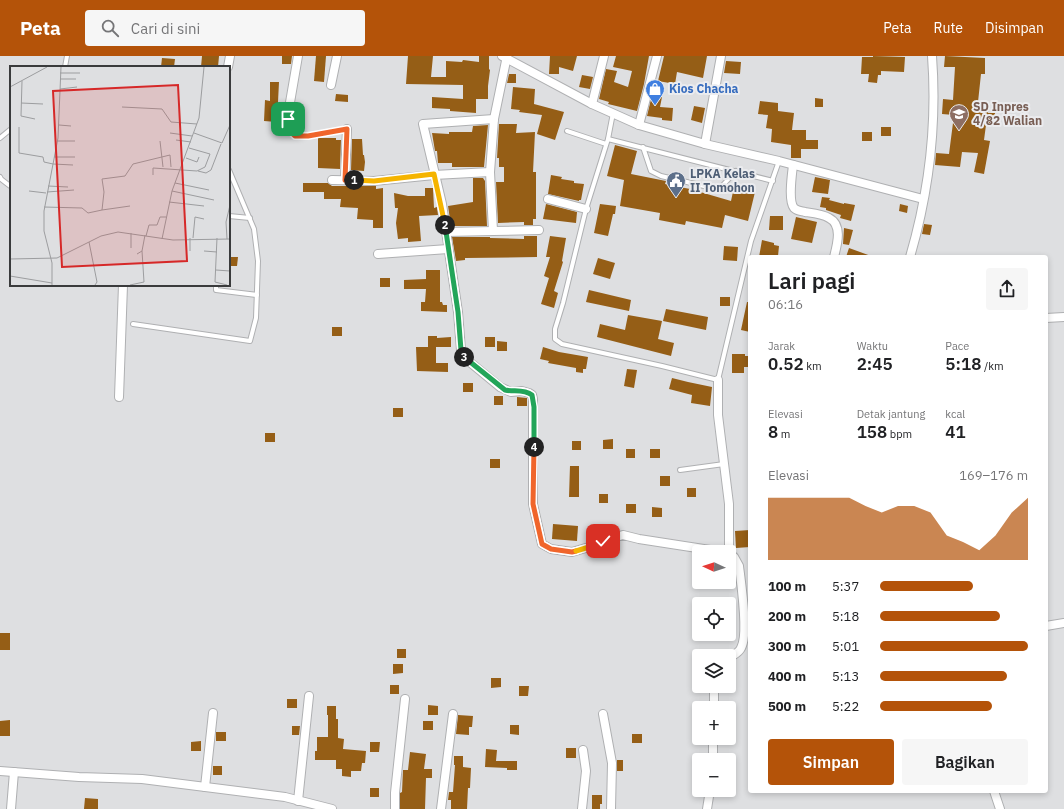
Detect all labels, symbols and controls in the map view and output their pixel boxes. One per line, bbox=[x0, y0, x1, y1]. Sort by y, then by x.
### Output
search box bbox=[85, 10, 365, 46]
text: Peta bbox=[20, 16, 61, 40]
icon: search bbox=[99, 17, 121, 39]
text: Cari di sini bbox=[131, 19, 200, 38]
text: Peta bbox=[883, 19, 912, 37]
text: Rute bbox=[934, 19, 963, 37]
text: Disimpan bbox=[985, 19, 1044, 37]
inset map bbox=[10, 66, 230, 286]
shop icon: Kios Chacha bbox=[644, 78, 666, 106]
place label: Kios Chacha bbox=[669, 81, 739, 96]
place label: SD Inpres 4/82 Walian bbox=[973, 99, 1042, 128]
pin bbox=[271, 102, 305, 136]
school or university icon: SD Inpres 4/82 Walian bbox=[948, 103, 970, 131]
icon: arrive bbox=[277, 108, 299, 130]
place label: LPKA Kelas II Tomohon bbox=[690, 166, 755, 195]
pin: 1 bbox=[344, 170, 364, 190]
public building icon: LPKA Kelas II Tomohon bbox=[665, 170, 687, 198]
text: 1 bbox=[351, 173, 357, 187]
pin: 2 bbox=[435, 215, 455, 235]
text: 2 bbox=[442, 218, 448, 232]
text: Lari pagi bbox=[768, 266, 855, 295]
button: share bbox=[986, 268, 1028, 310]
text: 06:16 bbox=[768, 296, 803, 313]
text: Jarak bbox=[768, 339, 795, 353]
text: Waktu bbox=[857, 339, 888, 353]
text: Pace bbox=[945, 339, 969, 353]
pin: 3 bbox=[454, 347, 474, 367]
text: 3 bbox=[461, 350, 467, 364]
text: 0.52 bbox=[768, 353, 804, 375]
text: 2:45 bbox=[857, 353, 893, 375]
text: 5:18 bbox=[945, 353, 981, 375]
text: km bbox=[804, 359, 822, 373]
text: /km bbox=[981, 359, 1004, 373]
text: Elevasi bbox=[768, 407, 803, 421]
text: Detak jantung bbox=[857, 407, 925, 421]
text: kcal bbox=[945, 407, 965, 421]
text: 8 bbox=[768, 421, 778, 443]
text: 158 bbox=[857, 421, 887, 443]
text: 41 bbox=[945, 421, 966, 443]
text: m bbox=[778, 427, 790, 441]
text: bpm bbox=[887, 427, 912, 441]
pin: 4 bbox=[524, 437, 544, 457]
text: 4 bbox=[531, 440, 537, 454]
text: Elevasi bbox=[768, 467, 809, 484]
text: 169–176 m bbox=[959, 467, 1028, 484]
pin bbox=[586, 524, 620, 558]
icon: check bbox=[592, 530, 614, 552]
north arrow bbox=[692, 545, 736, 589]
map controls bbox=[692, 545, 736, 797]
text: 100 m bbox=[768, 578, 806, 595]
text: 5:37 bbox=[832, 578, 859, 595]
button: locate bbox=[692, 597, 736, 641]
text: 200 m bbox=[768, 608, 806, 625]
text: 5:18 bbox=[832, 608, 859, 625]
text: 300 m bbox=[768, 638, 806, 655]
text: 5:01 bbox=[832, 638, 859, 655]
button: layers bbox=[692, 649, 736, 693]
text: 400 m bbox=[768, 668, 806, 685]
text: 5:13 bbox=[832, 668, 859, 685]
text: 500 m bbox=[768, 698, 806, 715]
text: 5:22 bbox=[832, 698, 859, 715]
button: + bbox=[692, 701, 736, 745]
button: Simpan bbox=[768, 739, 894, 785]
button: Bagikan bbox=[902, 739, 1028, 785]
button: − bbox=[692, 753, 736, 797]

